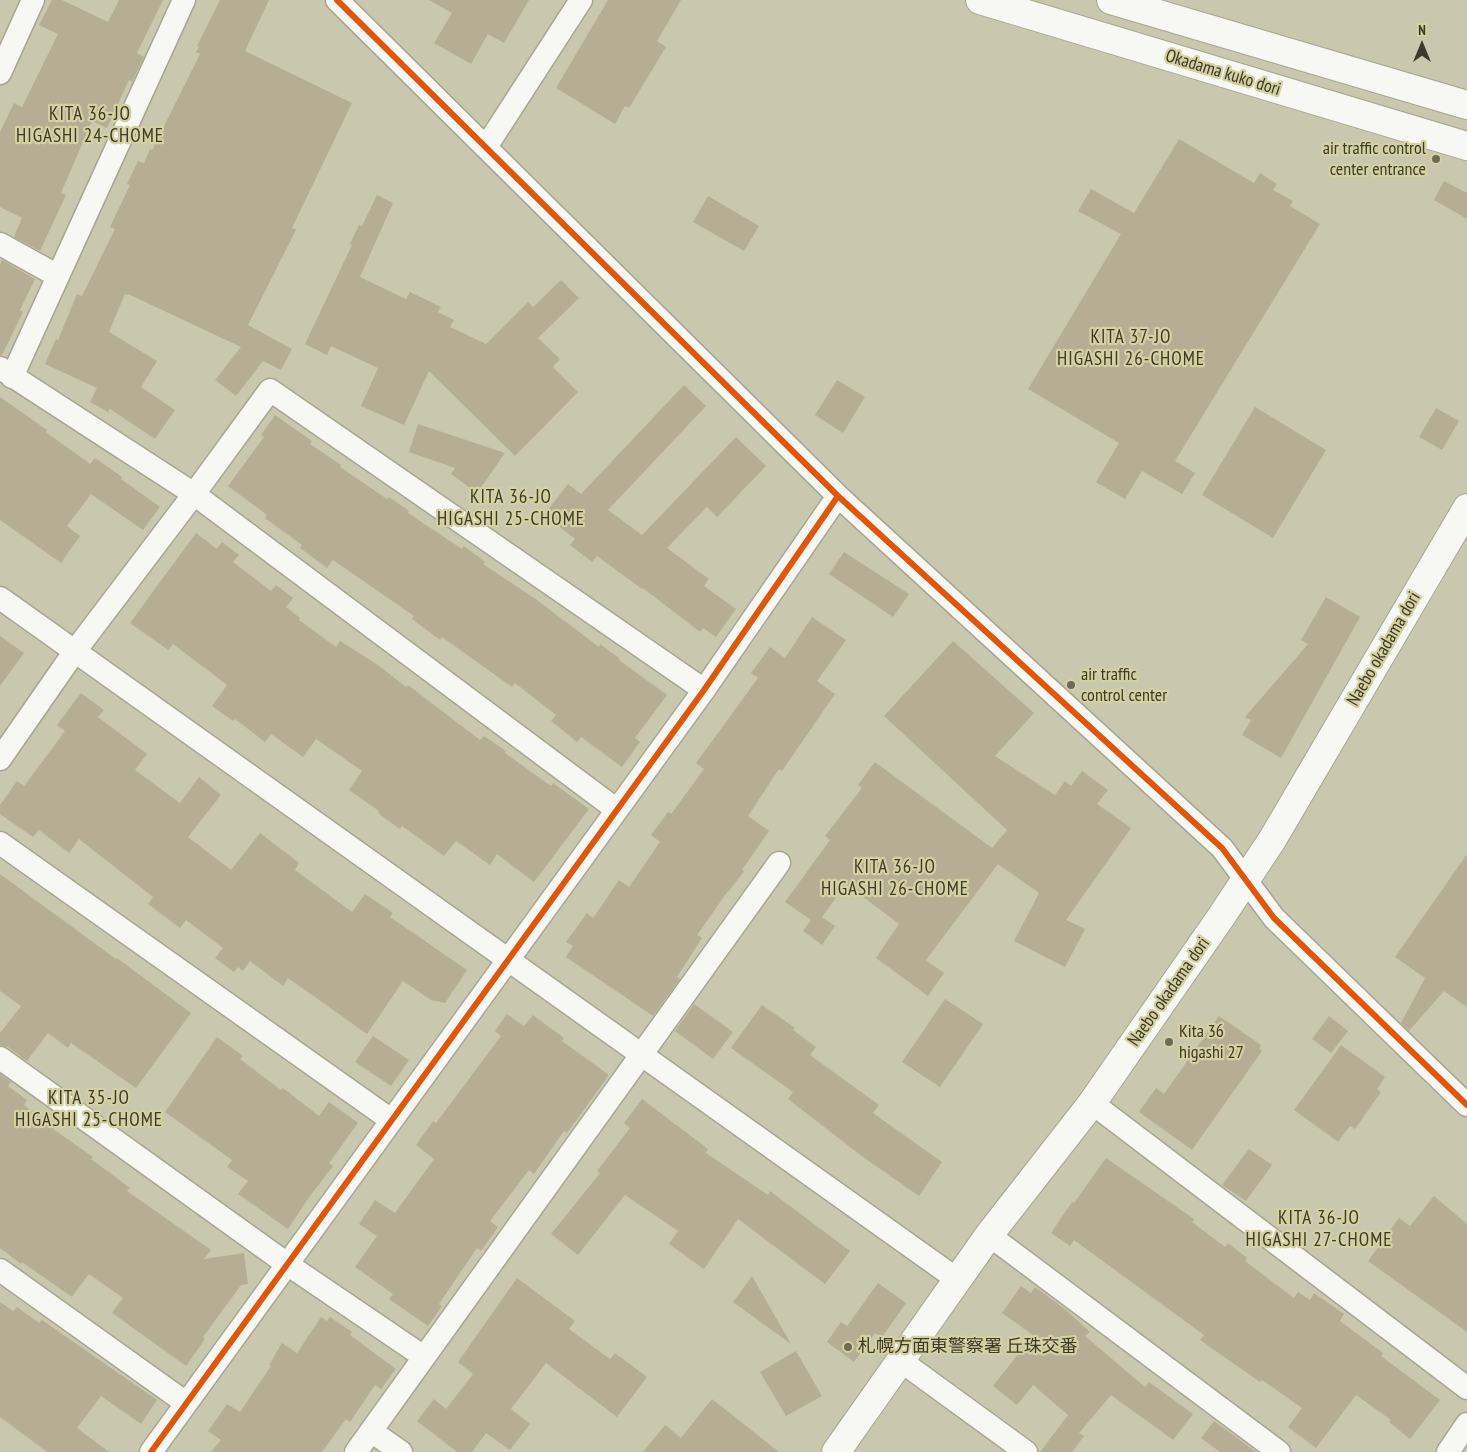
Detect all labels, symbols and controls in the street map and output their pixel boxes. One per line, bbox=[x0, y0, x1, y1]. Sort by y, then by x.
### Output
north arrow bbox=[1397, 20, 1447, 70]
text: N bbox=[1418, 21, 1426, 39]
street label: Okadama kuko dori bbox=[1163, 45, 1283, 101]
district label: KITA 36-JO HIGASHI 24-CHOME bbox=[14, 104, 166, 148]
place label: air traffic control center entrance bbox=[1323, 138, 1426, 180]
marker: air traffic control center entrance bbox=[1430, 153, 1442, 165]
district label: KITA 37-JO HIGASHI 26-CHOME bbox=[1055, 327, 1207, 371]
district label: KITA 36-JO HIGASHI 25-CHOME bbox=[435, 487, 587, 531]
street label: Naebo okadama dori bbox=[1343, 588, 1425, 710]
place label: air traffic control center bbox=[1081, 664, 1167, 706]
marker: air traffic control center bbox=[1065, 679, 1077, 691]
district label: KITA 36-JO HIGASHI 26-CHOME bbox=[819, 857, 971, 901]
street label: Naebo okadama dori bbox=[1123, 933, 1215, 1051]
place label: Kita 36 higashi 27 bbox=[1179, 1021, 1244, 1064]
marker: Kita 36 higashi 27 bbox=[1163, 1036, 1175, 1048]
district label: KITA 35-JO HIGASHI 25-CHOME bbox=[13, 1088, 165, 1132]
district label: KITA 36-JO HIGASHI 27-CHOME bbox=[1244, 1208, 1394, 1252]
place label: 札幌方面東警察署 丘珠交番 bbox=[858, 1336, 1078, 1358]
marker: 札幌方面東警察署 丘珠交番 bbox=[842, 1341, 854, 1353]

